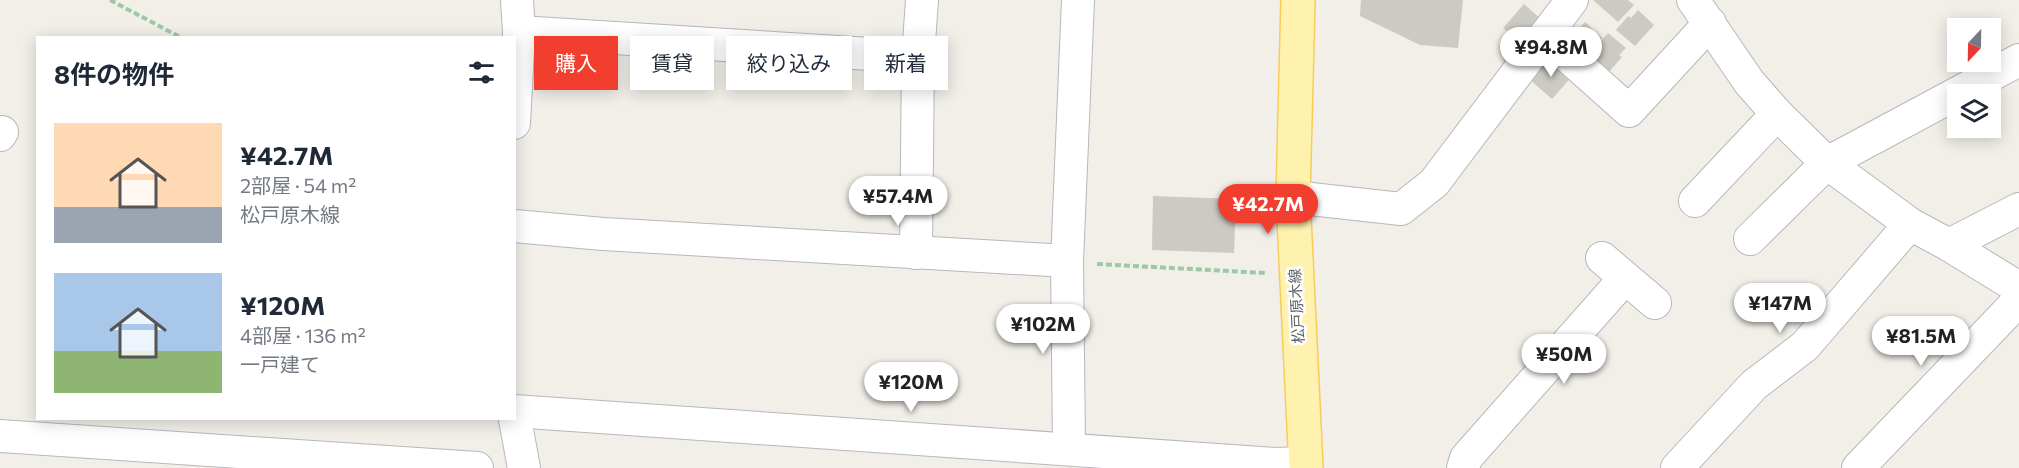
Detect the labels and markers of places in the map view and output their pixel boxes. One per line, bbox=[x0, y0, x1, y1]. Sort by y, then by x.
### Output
pin: ¥94.8M bbox=[1502, 27, 1600, 78]
pin: ¥57.4M bbox=[849, 176, 947, 227]
pin: ¥42.7M bbox=[1219, 184, 1317, 235]
pin: ¥147M bbox=[1738, 283, 1822, 334]
pin: ¥102M bbox=[1001, 304, 1085, 355]
pin: ¥81.5M bbox=[1872, 316, 1970, 367]
pin: ¥50M bbox=[1528, 334, 1600, 385]
pin: ¥120M bbox=[869, 362, 953, 413]

